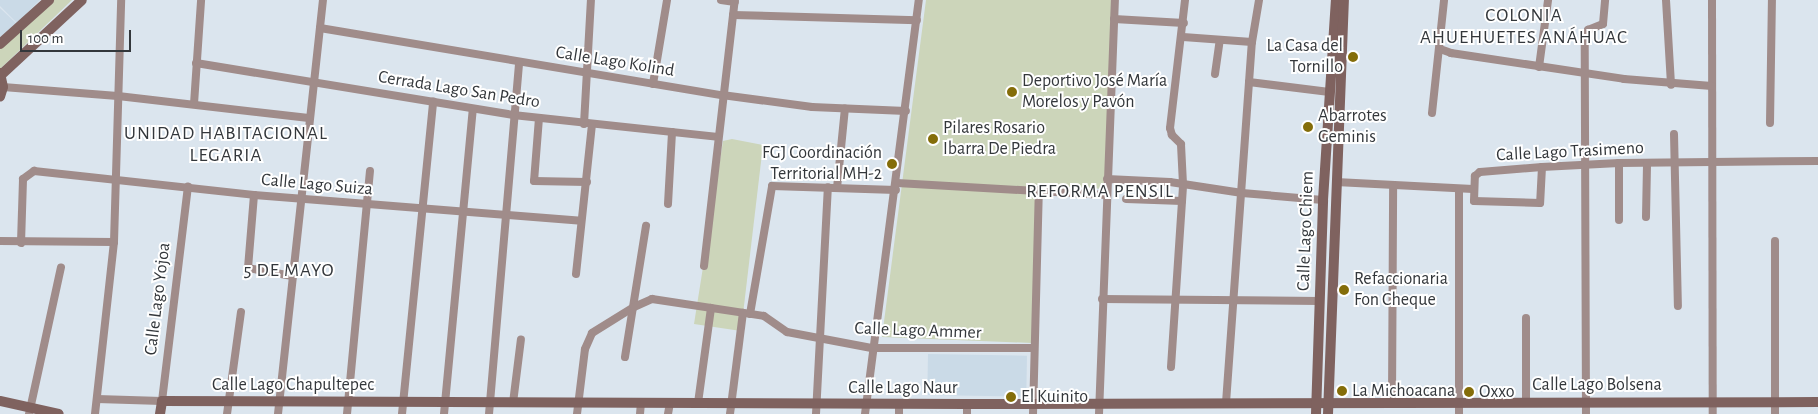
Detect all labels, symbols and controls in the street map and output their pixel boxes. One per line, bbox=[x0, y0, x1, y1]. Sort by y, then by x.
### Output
district label: COLONIA AHUEHUETES ANÁHUAC bbox=[1418, 5, 1630, 49]
scale bar bbox=[22, 20, 134, 52]
text: 100 m bbox=[28, 31, 63, 46]
place label: La Casa del Tornillo bbox=[1267, 36, 1343, 78]
street label: Calle Lago Kolind bbox=[554, 42, 676, 82]
marker: La Casa del Tornillo bbox=[1347, 51, 1359, 63]
street label: Cerrada Lago San Pedro bbox=[377, 67, 541, 113]
place label: Deportivo José María Morelos y Pavón bbox=[1022, 71, 1167, 114]
marker: Deportivo José María Morelos y Pavón bbox=[1006, 86, 1018, 98]
place label: Abarrotes Geminis bbox=[1318, 106, 1387, 148]
place label: Pilares Rosario Ibarra De Piedra bbox=[943, 118, 1056, 160]
marker: Abarrotes Geminis bbox=[1302, 121, 1314, 133]
district label: UNIDAD HABITACIONAL LEGARIA bbox=[122, 123, 330, 167]
marker: Pilares Rosario Ibarra De Piedra bbox=[927, 133, 939, 145]
street label: Calle Lago Trasimeno bbox=[1496, 137, 1644, 167]
place label: FGJ Coordinación Territorial MH-2 bbox=[762, 143, 882, 186]
marker: FGJ Coordinación Territorial MH-2 bbox=[886, 158, 898, 170]
street label: Calle Lago Suiza bbox=[260, 169, 374, 201]
street label: Calle Lago Chiem bbox=[1293, 171, 1319, 291]
district label: REFORMA PENSIL bbox=[1024, 181, 1176, 203]
street label: Calle Lago Yojoa bbox=[140, 241, 176, 357]
district label: 5 DE MAYO bbox=[242, 260, 336, 282]
place label: Refaccionaria Fon Cheque bbox=[1354, 269, 1448, 312]
marker: Refaccionaria Fon Cheque bbox=[1338, 284, 1350, 296]
street label: Calle Lago Ammer bbox=[854, 318, 982, 344]
street label: Calle Lago Chapultepec bbox=[212, 374, 374, 396]
street label: Calle Lago Bolsena bbox=[1532, 374, 1662, 396]
street label: Calle Lago Naur bbox=[848, 377, 958, 399]
place label: La Michoacana bbox=[1352, 380, 1455, 402]
place label: Oxxo bbox=[1479, 381, 1515, 403]
marker: La Michoacana bbox=[1336, 385, 1348, 397]
place label: El Kuinito bbox=[1021, 386, 1088, 408]
marker: Oxxo bbox=[1463, 386, 1475, 398]
marker: El Kuinito bbox=[1005, 391, 1017, 403]

